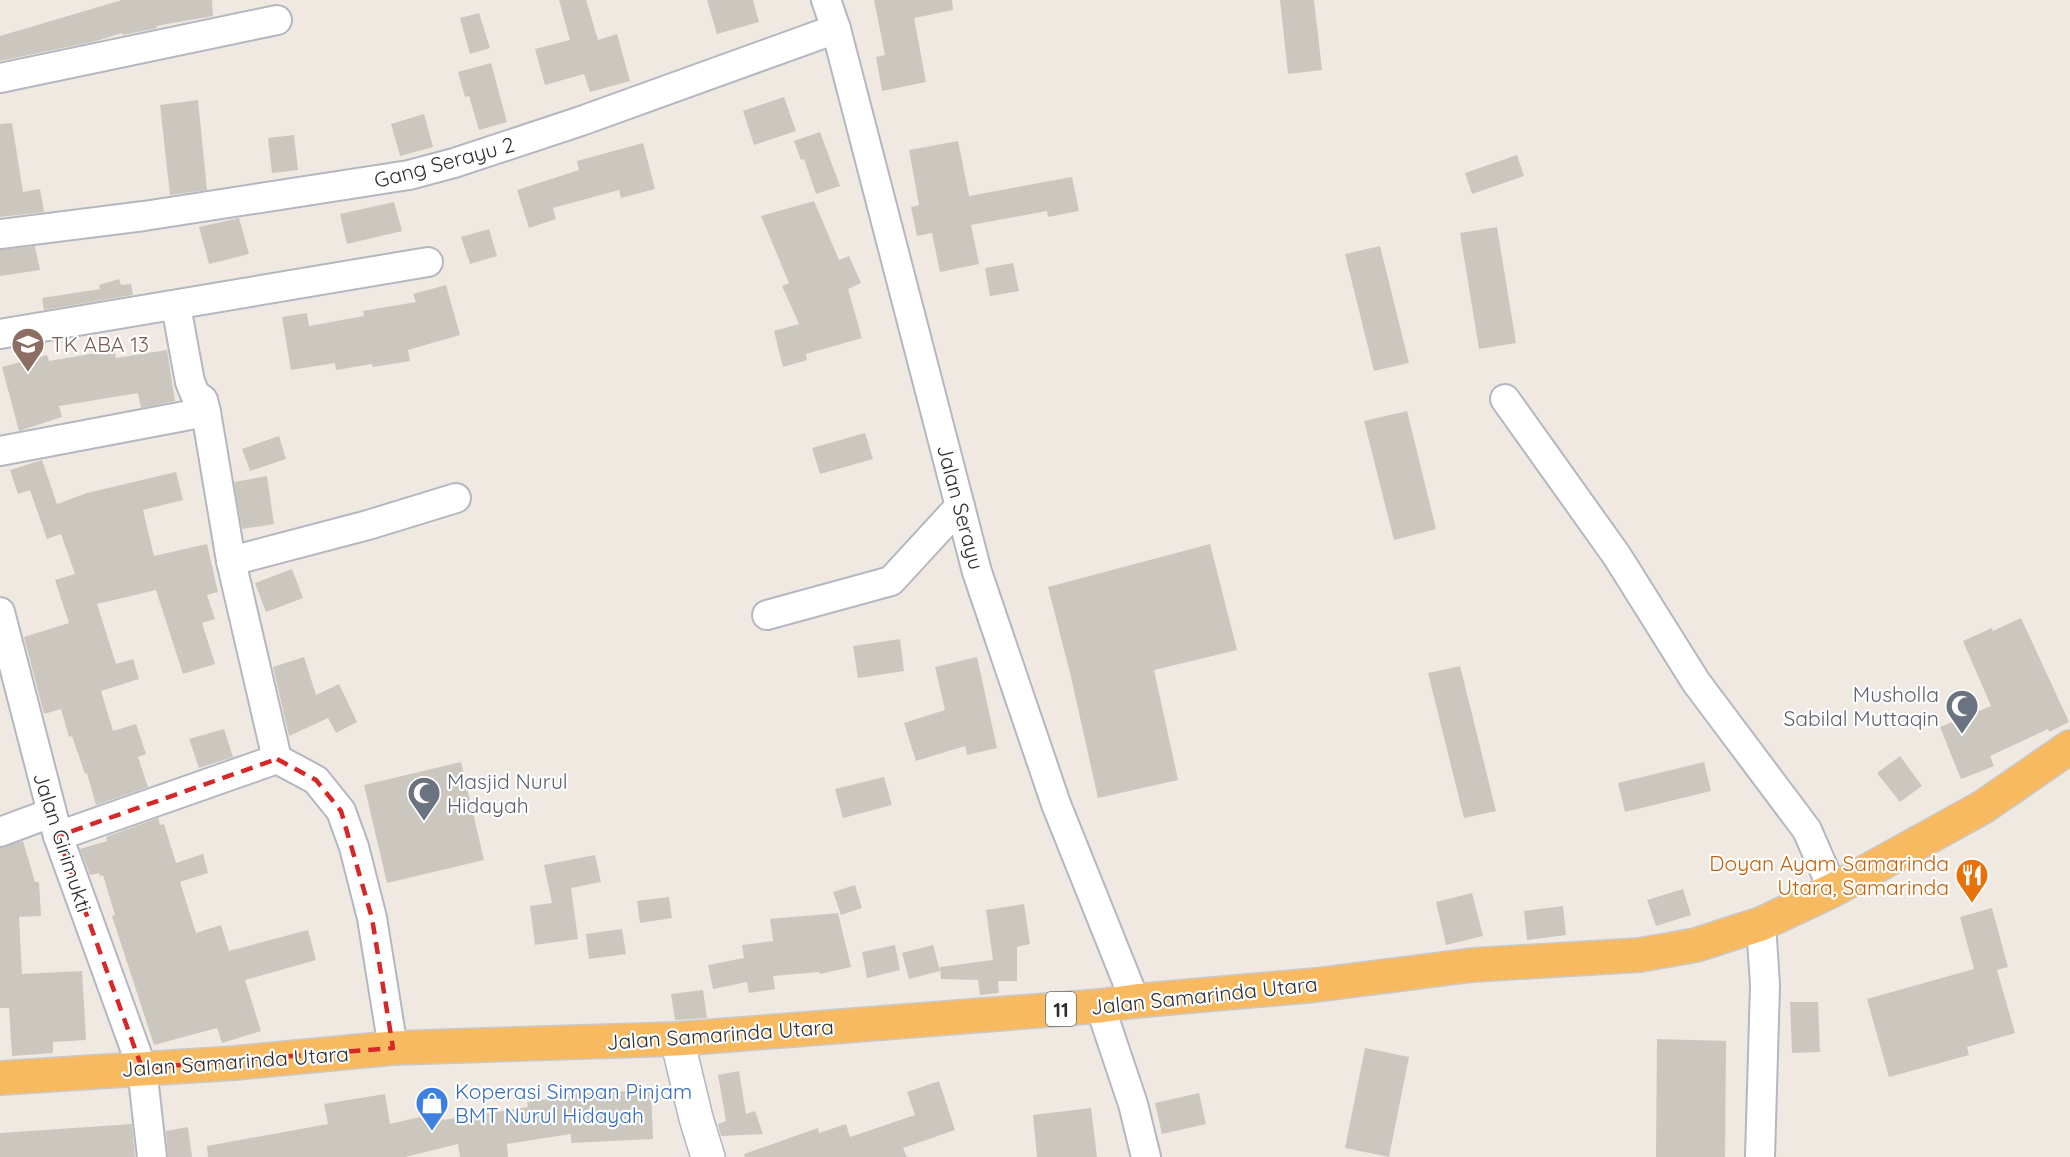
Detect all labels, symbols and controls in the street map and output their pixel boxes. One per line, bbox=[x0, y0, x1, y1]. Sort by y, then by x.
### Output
street label: Gang Serayu 2 bbox=[371, 131, 517, 193]
school or university icon: TK ABA 13 bbox=[10, 326, 46, 373]
place label: TK ABA 13 bbox=[51, 331, 149, 357]
street label: Jalan Serayu bbox=[932, 442, 990, 572]
place label: Musholla Sabilal Muttaqin bbox=[1783, 681, 1939, 731]
mosque icon: Musholla Sabilal Muttaqin bbox=[1944, 688, 1980, 735]
place label: Masjid Nurul Hidayah bbox=[447, 768, 568, 818]
street label: Jalan Girimukti bbox=[28, 769, 98, 915]
mosque icon: Masjid Nurul Hidayah bbox=[406, 775, 442, 822]
place label: Doyan Ayam Samarinda Utara, Samarinda bbox=[1709, 850, 1949, 900]
restaurant icon: Doyan Ayam Samarinda Utara, Samarinda bbox=[1954, 857, 1990, 904]
street label: Jalan Samarinda Utara bbox=[1089, 970, 1319, 1020]
road number: 11 bbox=[1046, 992, 1076, 1026]
street label: Jalan Samarinda Utara bbox=[605, 1013, 835, 1055]
street label: Jalan Samarinda Utara bbox=[120, 1040, 350, 1082]
place label: Koperasi Simpan Pinjam BMT Nurul Hidayah bbox=[455, 1078, 692, 1128]
shop icon: Koperasi Simpan Pinjam BMT Nurul Hidayah bbox=[414, 1085, 450, 1132]

